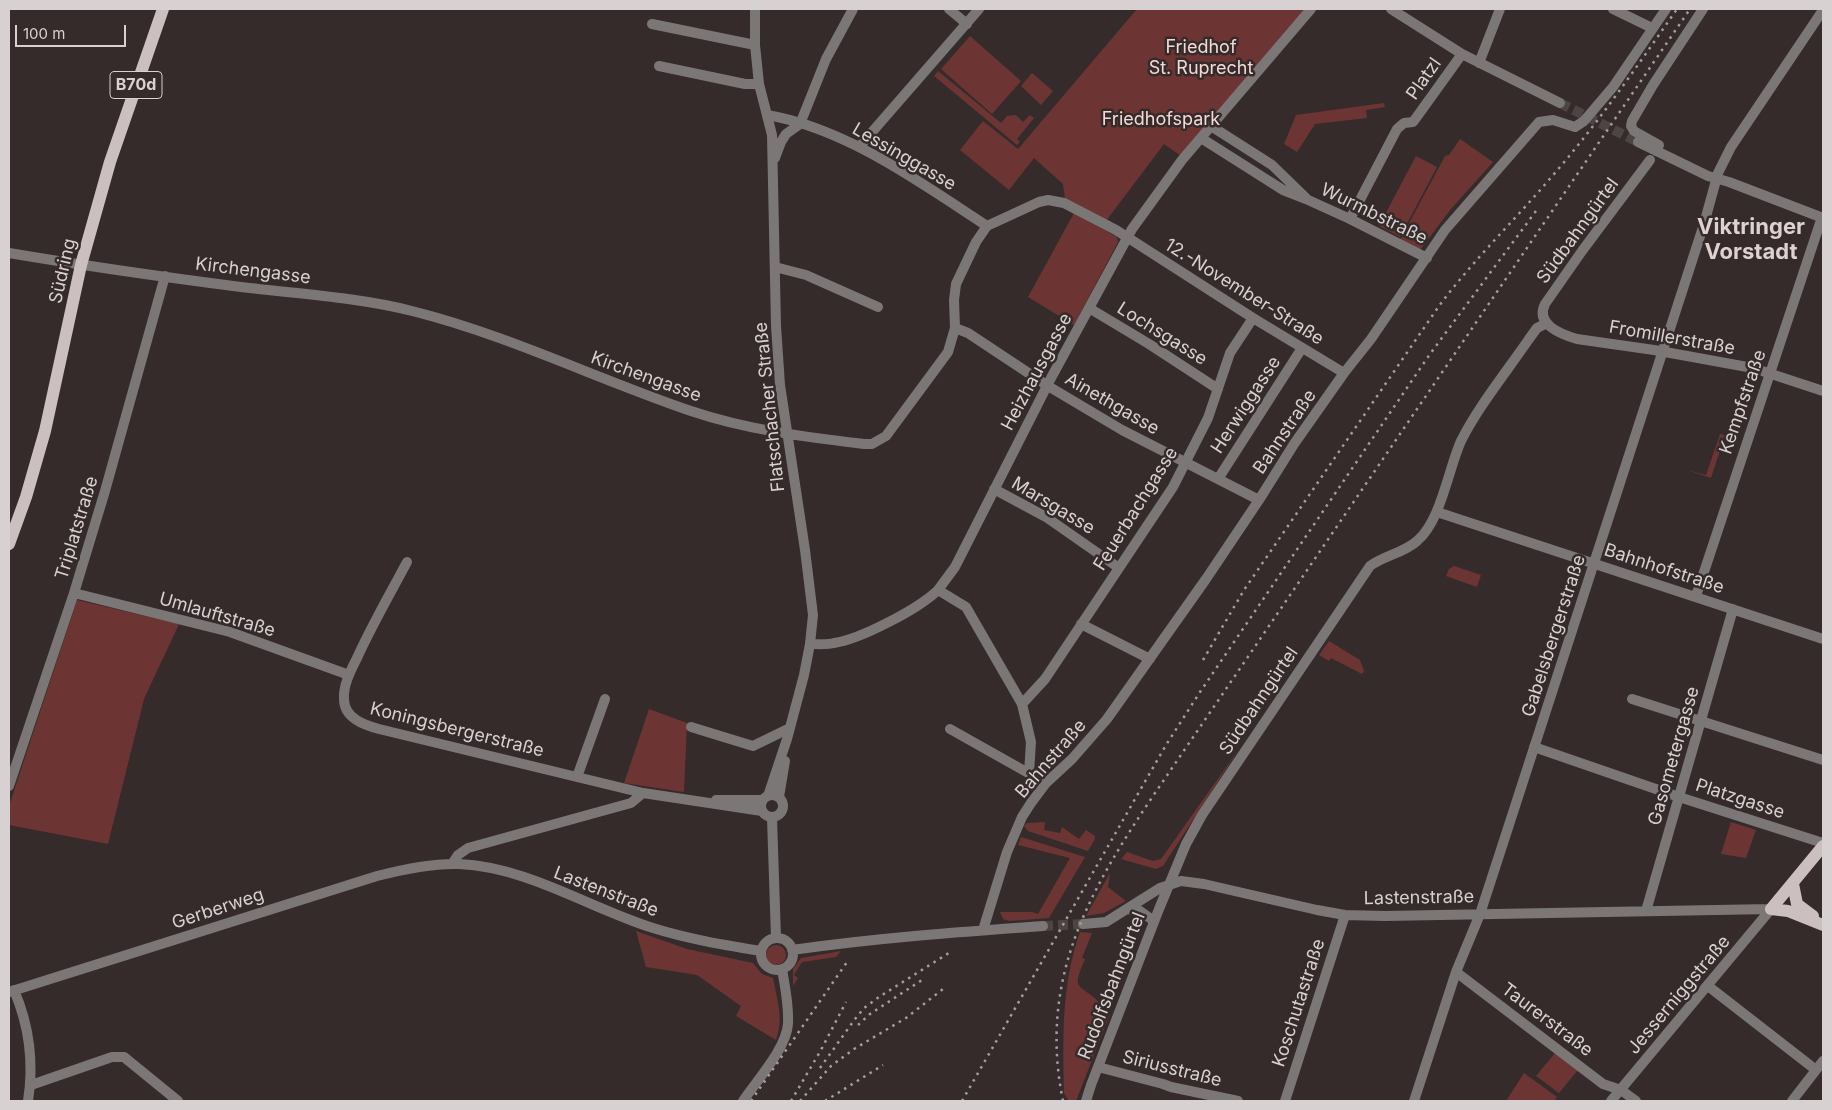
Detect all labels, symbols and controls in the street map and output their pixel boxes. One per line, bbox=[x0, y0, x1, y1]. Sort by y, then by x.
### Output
scale bar bbox=[18, 15, 129, 47]
text: 100 m bbox=[23, 24, 65, 43]
park label: Friedhof St. Ruprecht bbox=[1149, 37, 1253, 80]
street label: Platzl bbox=[1402, 54, 1446, 104]
road number: B70d bbox=[110, 72, 162, 98]
park label: Friedhofspark bbox=[1102, 109, 1220, 131]
street label: Lessinggasse bbox=[848, 119, 960, 195]
street label: Südbahngürtel bbox=[1532, 174, 1624, 288]
street label: Wurmbstraße bbox=[1317, 179, 1431, 249]
district label: Viktringer Vorstadt bbox=[1697, 214, 1805, 266]
street label: 12.-November-Straße bbox=[1160, 234, 1328, 350]
street label: Südring bbox=[45, 236, 81, 306]
street label: Kirchengasse bbox=[194, 253, 312, 289]
street label: Lochsgasse bbox=[1113, 298, 1211, 370]
street label: Heizhausgasse bbox=[997, 310, 1077, 434]
street label: Fromillerstraße bbox=[1607, 316, 1737, 360]
street label: Flatschacher Straße bbox=[750, 321, 790, 493]
street label: Kirchengasse bbox=[588, 347, 704, 407]
street label: Kempfstraße bbox=[1715, 347, 1771, 457]
street label: Herwiggasse bbox=[1207, 352, 1285, 458]
street label: Ainethgasse bbox=[1061, 368, 1163, 440]
street label: Bahnstraße bbox=[1249, 386, 1321, 478]
street label: Feuerbachgasse bbox=[1089, 443, 1183, 575]
street label: Marsgasse bbox=[1007, 473, 1099, 539]
street label: Triplatstraße bbox=[51, 474, 103, 582]
street label: Bahnhofstraße bbox=[1601, 539, 1727, 599]
street label: Gabelsbergerstraße bbox=[1518, 552, 1590, 720]
street label: Umlauftstraße bbox=[156, 588, 278, 642]
street label: Südbahngürtel bbox=[1215, 643, 1303, 759]
street label: Gasometergasse bbox=[1644, 684, 1704, 828]
street label: Koningsbergerstraße bbox=[368, 698, 546, 762]
street label: Bahnstraße bbox=[1011, 715, 1091, 803]
street label: Platzgasse bbox=[1693, 774, 1787, 824]
street label: Lastenstraße bbox=[551, 862, 661, 922]
street label: Gerberweg bbox=[169, 884, 267, 934]
street label: Lastenstraße bbox=[1364, 886, 1474, 910]
street label: Rudolfsbahngürtel bbox=[1074, 909, 1150, 1063]
street label: Jesserniggstraße bbox=[1623, 931, 1735, 1059]
street label: Koschutastraße bbox=[1268, 936, 1330, 1070]
street label: Taurerstraße bbox=[1497, 979, 1597, 1061]
street label: Siriusstraße bbox=[1120, 1046, 1224, 1092]

